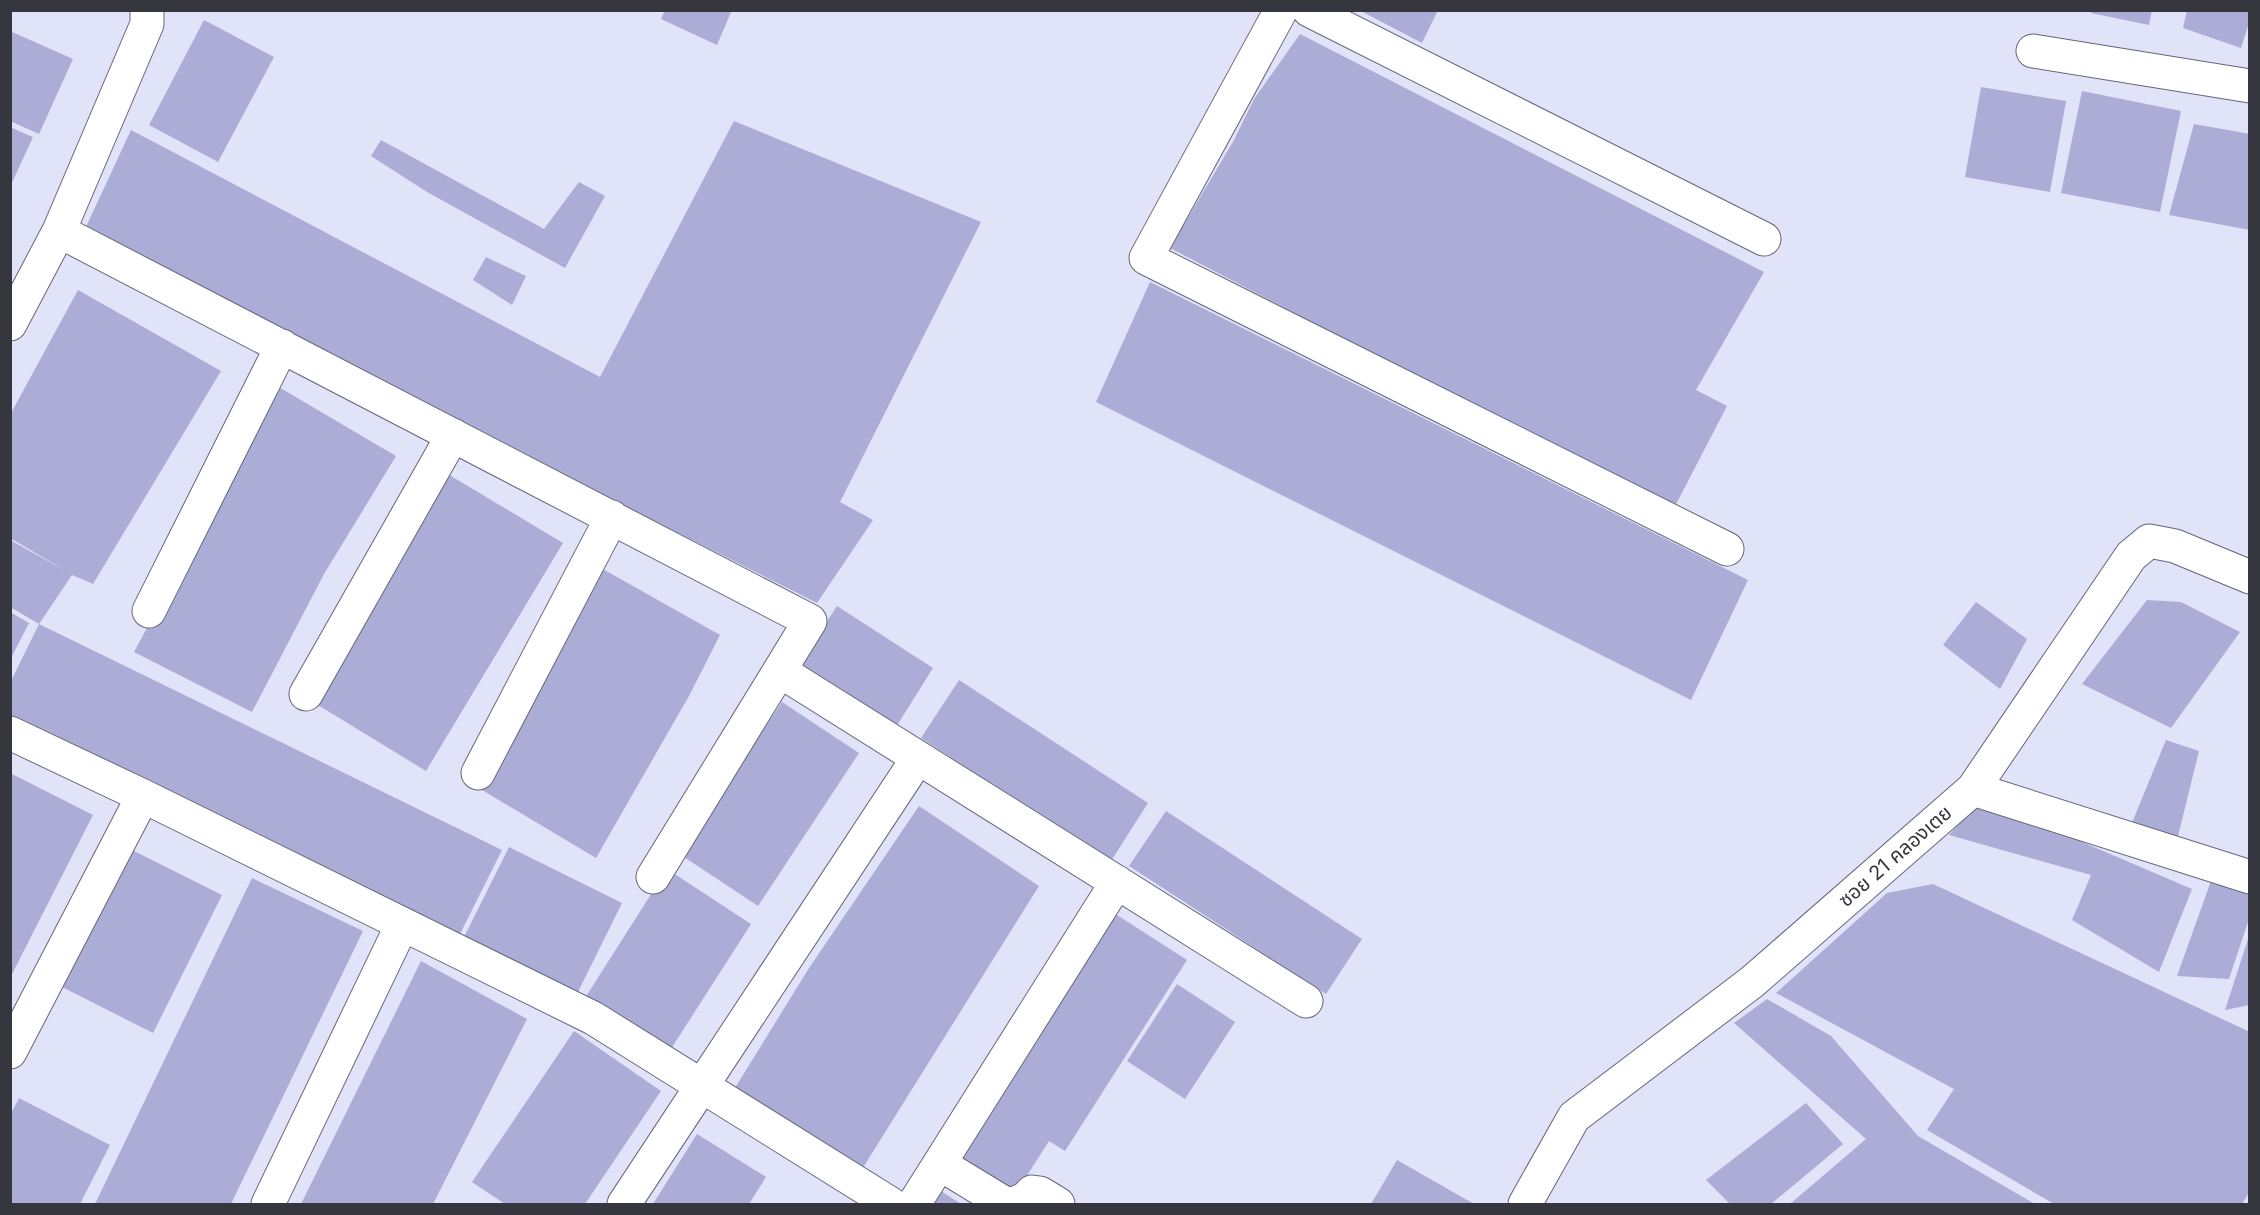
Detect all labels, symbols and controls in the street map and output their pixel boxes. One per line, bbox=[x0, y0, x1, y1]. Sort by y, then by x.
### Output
street label: ซอย 21 คลองเตย bbox=[1833, 800, 1957, 912]

